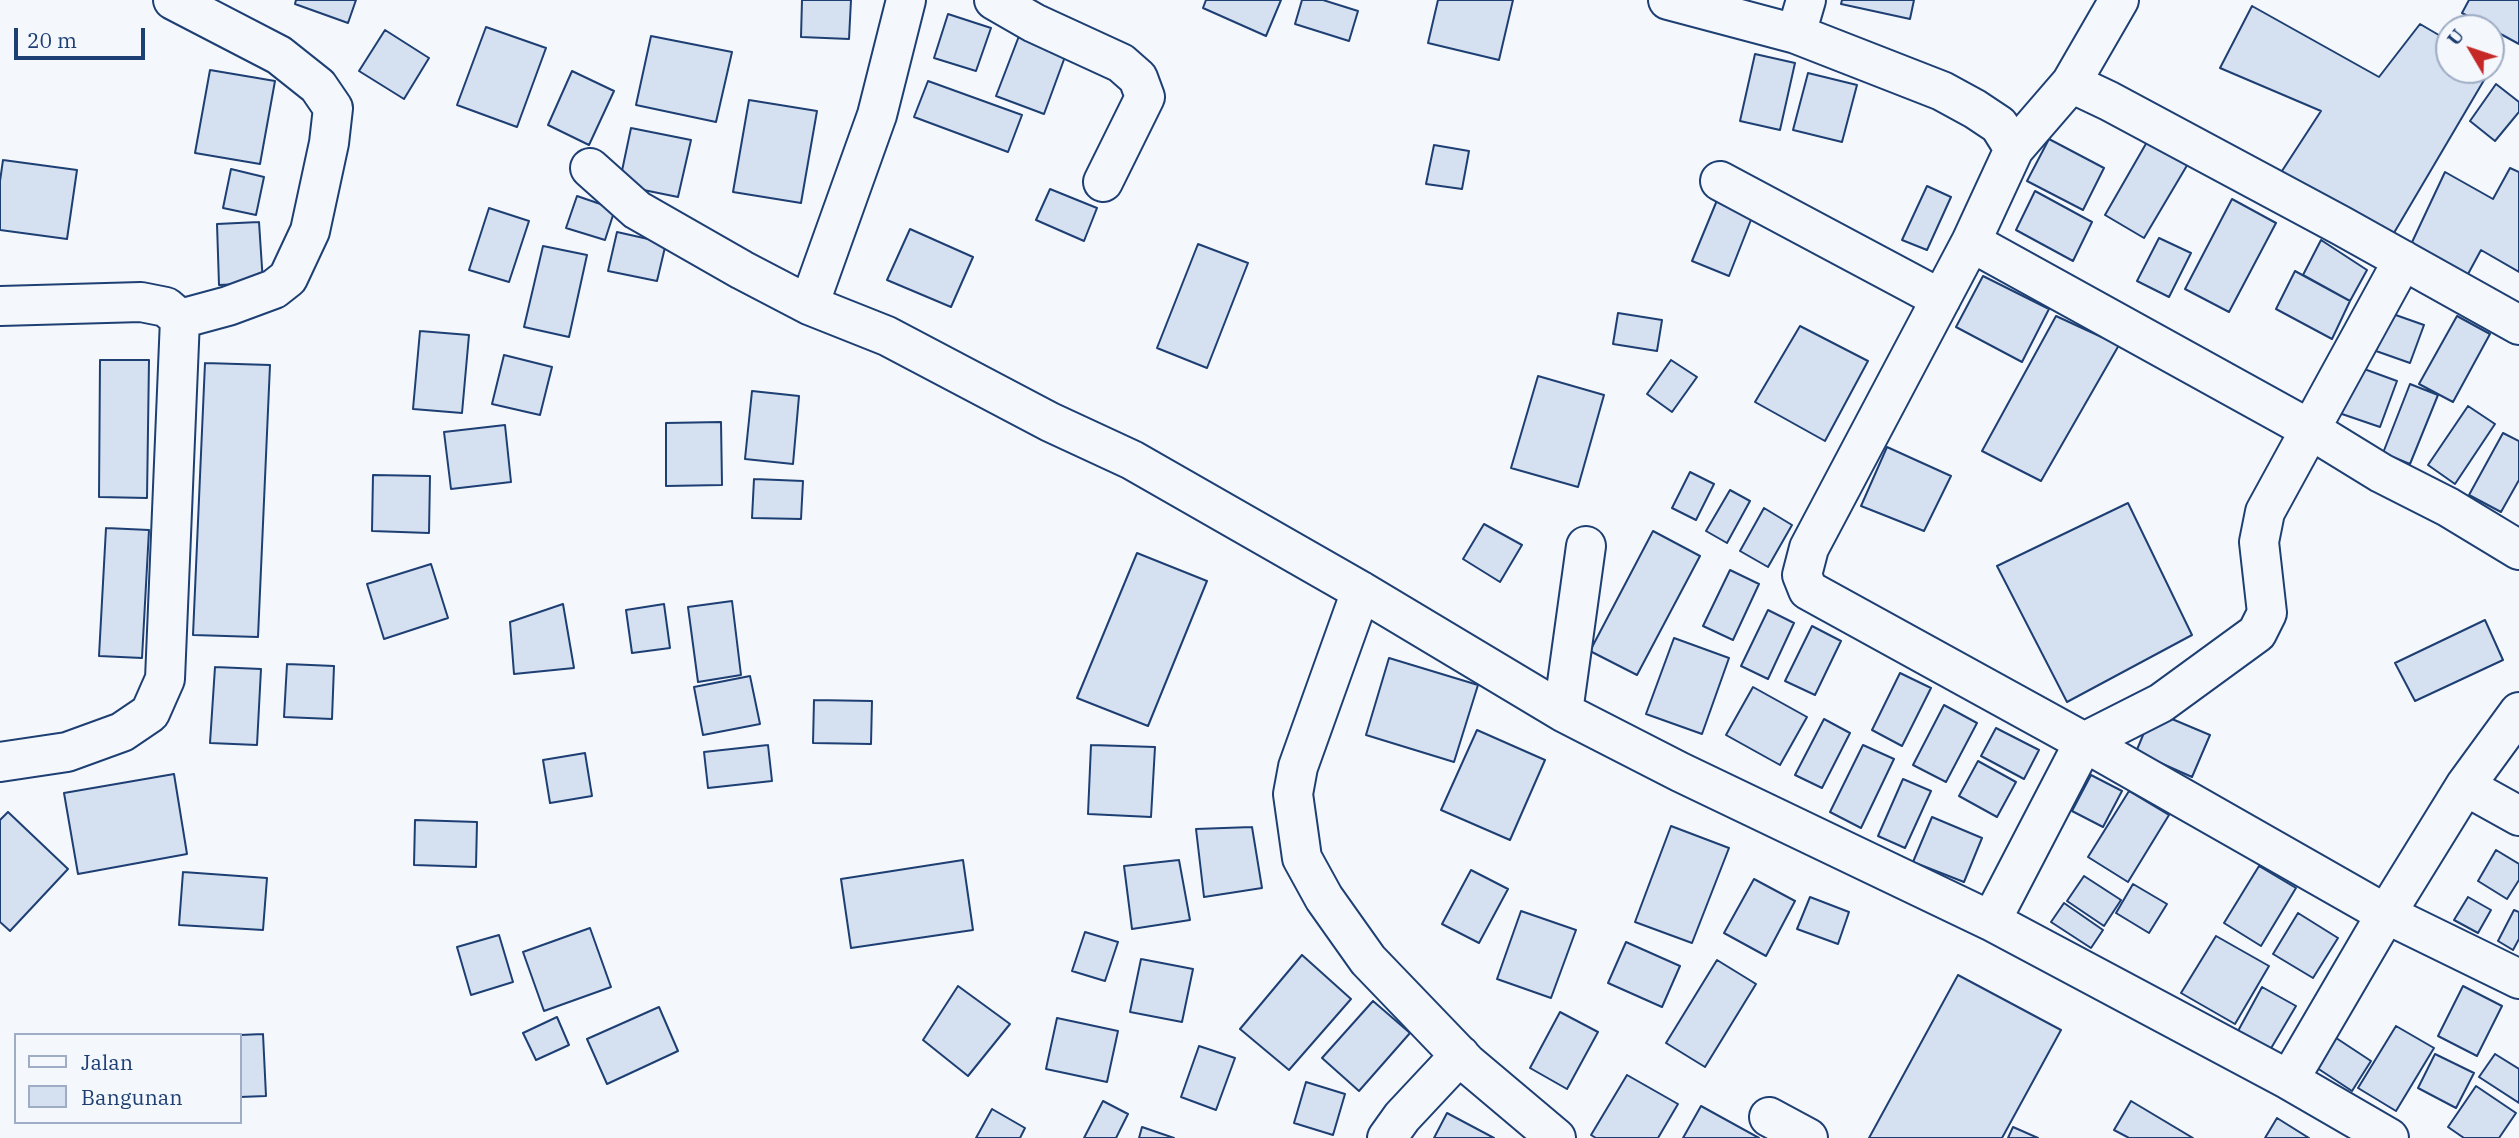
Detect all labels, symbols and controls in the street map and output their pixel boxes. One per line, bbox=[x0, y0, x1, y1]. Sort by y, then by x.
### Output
scale bar bbox=[18, 14, 149, 58]
north arrow bbox=[2435, 14, 2505, 84]
text: U bbox=[2441, 24, 2469, 50]
text: 20 m bbox=[27, 26, 77, 54]
legend bbox=[14, 1033, 242, 1124]
text: Jalan bbox=[81, 1048, 133, 1076]
text: Bangunan bbox=[81, 1083, 183, 1111]

